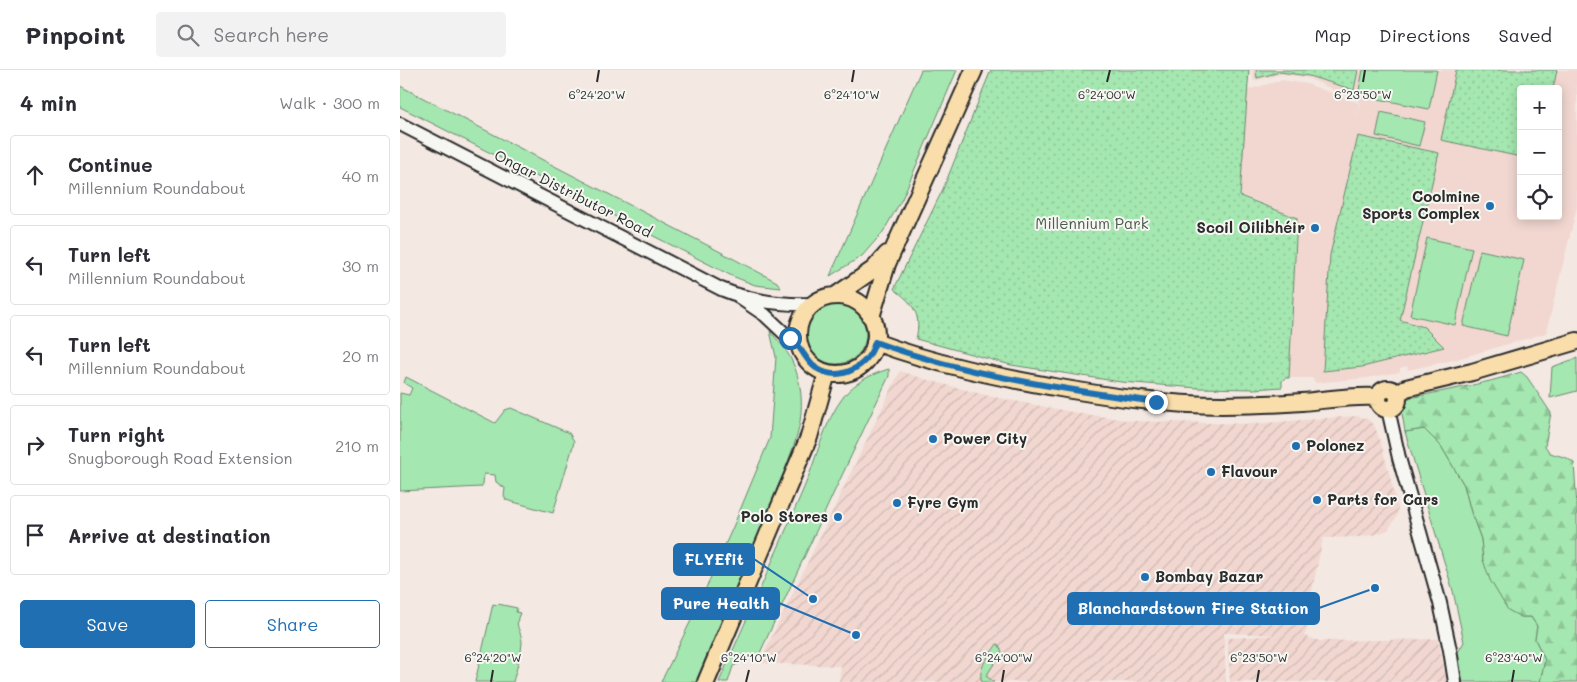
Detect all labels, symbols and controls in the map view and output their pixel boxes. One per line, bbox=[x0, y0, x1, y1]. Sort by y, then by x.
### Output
search box bbox=[156, 12, 506, 57]
text: Pinpoint bbox=[25, 19, 126, 50]
icon: search bbox=[174, 21, 202, 49]
text: Search here bbox=[214, 22, 329, 47]
text: Map bbox=[1314, 23, 1351, 47]
text: Directions bbox=[1379, 23, 1471, 47]
text: Saved bbox=[1499, 23, 1552, 47]
map controls bbox=[1517, 85, 1562, 220]
button: + bbox=[1517, 85, 1562, 130]
text: 6°24'20"W bbox=[568, 86, 626, 102]
text: 6°24'10"W bbox=[824, 86, 880, 102]
text: 6°24'00"W bbox=[1078, 86, 1136, 102]
text: 6°23'50"W bbox=[1334, 86, 1392, 102]
text: 4 min bbox=[20, 89, 77, 116]
text: Walk · 300 m bbox=[279, 92, 380, 113]
button: − bbox=[1517, 130, 1562, 175]
street label: Ongar Distributor Road bbox=[491, 145, 656, 242]
text: Continue bbox=[68, 152, 153, 177]
icon: ahead bbox=[21, 161, 49, 189]
text: 40 m bbox=[342, 165, 379, 186]
button: locate bbox=[1517, 175, 1562, 220]
text: Millennium Roundabout bbox=[68, 177, 246, 198]
place label: Coolmine Sports Complex bbox=[1362, 186, 1480, 223]
marker: Coolmine Sports Complex bbox=[1484, 200, 1496, 212]
park label: Millennium Park bbox=[1035, 213, 1149, 233]
place label: Scoil Oilibhéir bbox=[1197, 217, 1305, 237]
marker: Scoil Oilibhéir bbox=[1309, 222, 1321, 234]
text: Turn left bbox=[68, 242, 151, 267]
icon: left bbox=[21, 251, 49, 279]
text: 30 m bbox=[342, 255, 379, 276]
text: Millennium Roundabout bbox=[68, 267, 246, 288]
route start bbox=[779, 327, 802, 350]
text: Turn left bbox=[68, 332, 151, 357]
icon: left bbox=[21, 341, 49, 369]
text: 20 m bbox=[342, 345, 379, 366]
text: Millennium Roundabout bbox=[68, 357, 246, 378]
route end bbox=[1145, 391, 1168, 414]
text: Turn right bbox=[68, 422, 165, 447]
place label: Power City bbox=[943, 428, 1027, 448]
icon: right bbox=[21, 431, 49, 459]
marker: Power City bbox=[927, 433, 939, 445]
text: 210 m bbox=[335, 435, 379, 456]
place label: Polonez bbox=[1306, 435, 1365, 455]
marker: Polonez bbox=[1290, 440, 1302, 452]
text: Snugborough Road Extension bbox=[68, 447, 292, 468]
place label: Flavour bbox=[1221, 461, 1278, 481]
marker: Flavour bbox=[1205, 466, 1217, 478]
place label: Parts for Cars bbox=[1327, 489, 1438, 509]
place label: Fyre Gym bbox=[907, 492, 979, 512]
marker: Parts for Cars bbox=[1311, 494, 1323, 506]
marker: Fyre Gym bbox=[891, 497, 903, 509]
place label: Polo Stores bbox=[741, 506, 828, 526]
marker: Polo Stores bbox=[832, 511, 844, 523]
icon: arrive bbox=[21, 521, 49, 549]
text: Arrive at destination bbox=[68, 523, 271, 548]
callout: FLYEfit bbox=[674, 544, 754, 575]
text: FLYEfit bbox=[684, 548, 744, 569]
place label: Bombay Bazar bbox=[1155, 566, 1263, 586]
marker: Bombay Bazar bbox=[1139, 571, 1151, 583]
callout: Pure Health bbox=[662, 588, 779, 619]
text: Pure Health bbox=[673, 592, 769, 613]
callout: Blanchardstown Fire Station bbox=[1068, 593, 1319, 624]
text: Blanchardstown Fire Station bbox=[1077, 597, 1309, 618]
button: Save bbox=[20, 600, 195, 648]
button: Share bbox=[205, 600, 380, 648]
text: 6°24'20"W bbox=[464, 649, 522, 665]
text: 6°24'10"W bbox=[721, 649, 777, 665]
text: 6°24'00"W bbox=[975, 649, 1033, 665]
text: 6°23'50"W bbox=[1230, 649, 1288, 665]
text: 6°23'40"W bbox=[1485, 649, 1543, 665]

